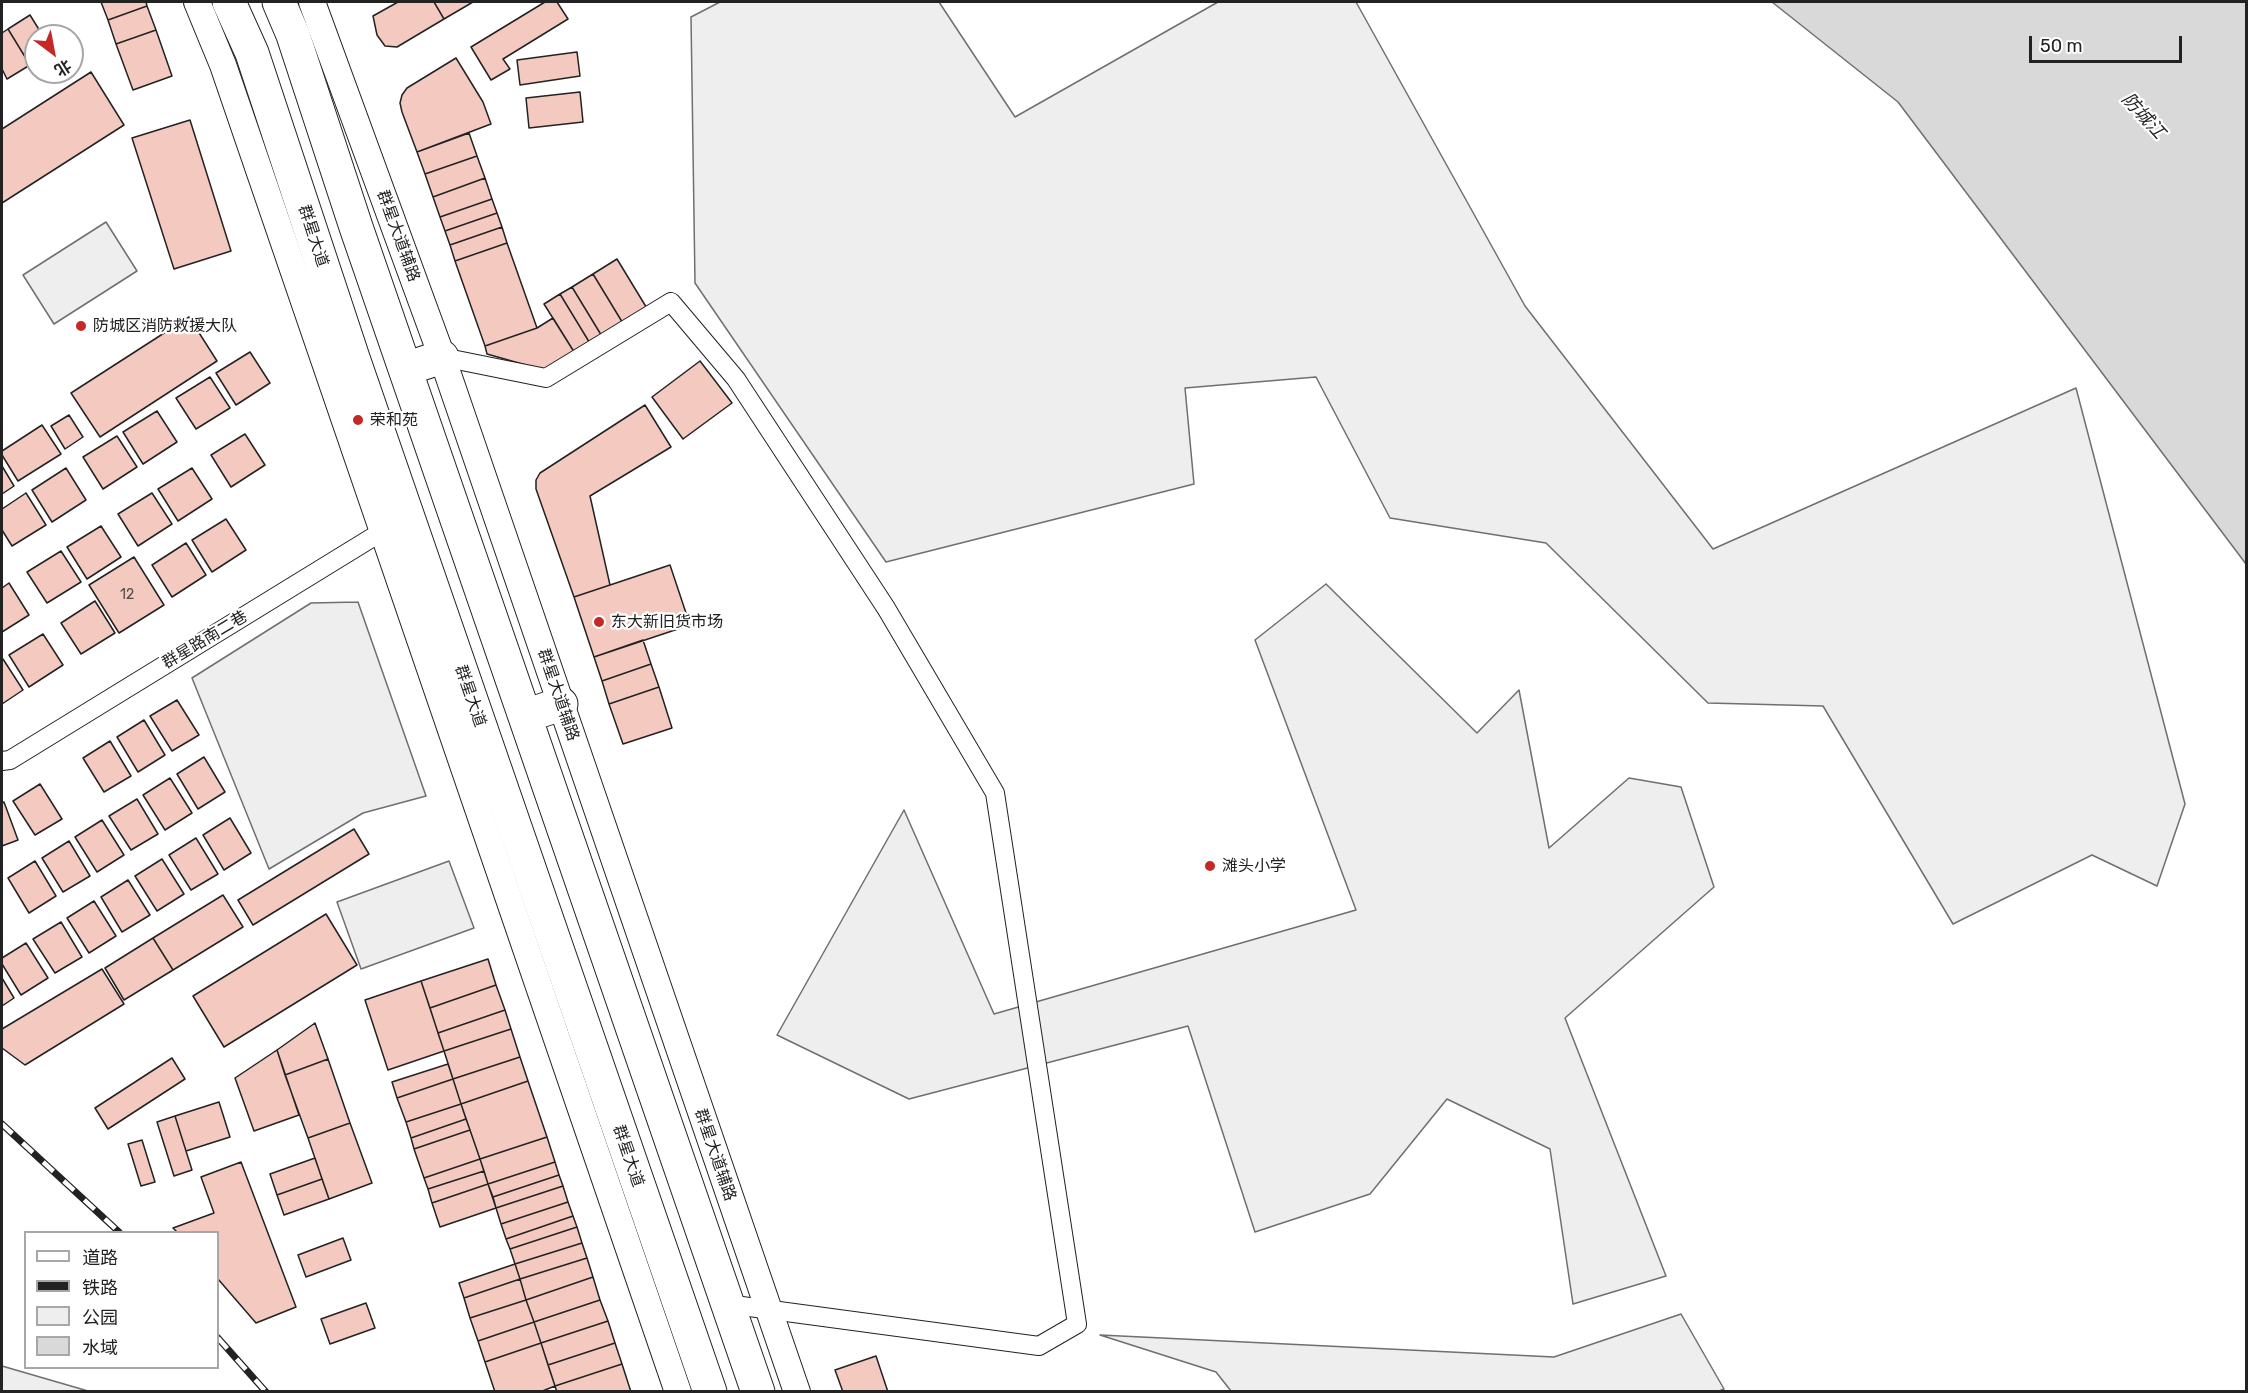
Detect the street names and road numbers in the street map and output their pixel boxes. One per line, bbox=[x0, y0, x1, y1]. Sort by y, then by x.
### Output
street label: 群星大道辅路 bbox=[373, 188, 423, 284]
street label: 群星大道 bbox=[294, 203, 332, 269]
street label: 群星路南二巷 bbox=[159, 607, 251, 673]
street label: 群星大道辅路 bbox=[533, 646, 583, 744]
street label: 群星大道 bbox=[451, 663, 489, 729]
street label: 群星大道辅路 bbox=[690, 1106, 740, 1204]
street label: 群星大道 bbox=[609, 1123, 647, 1189]

